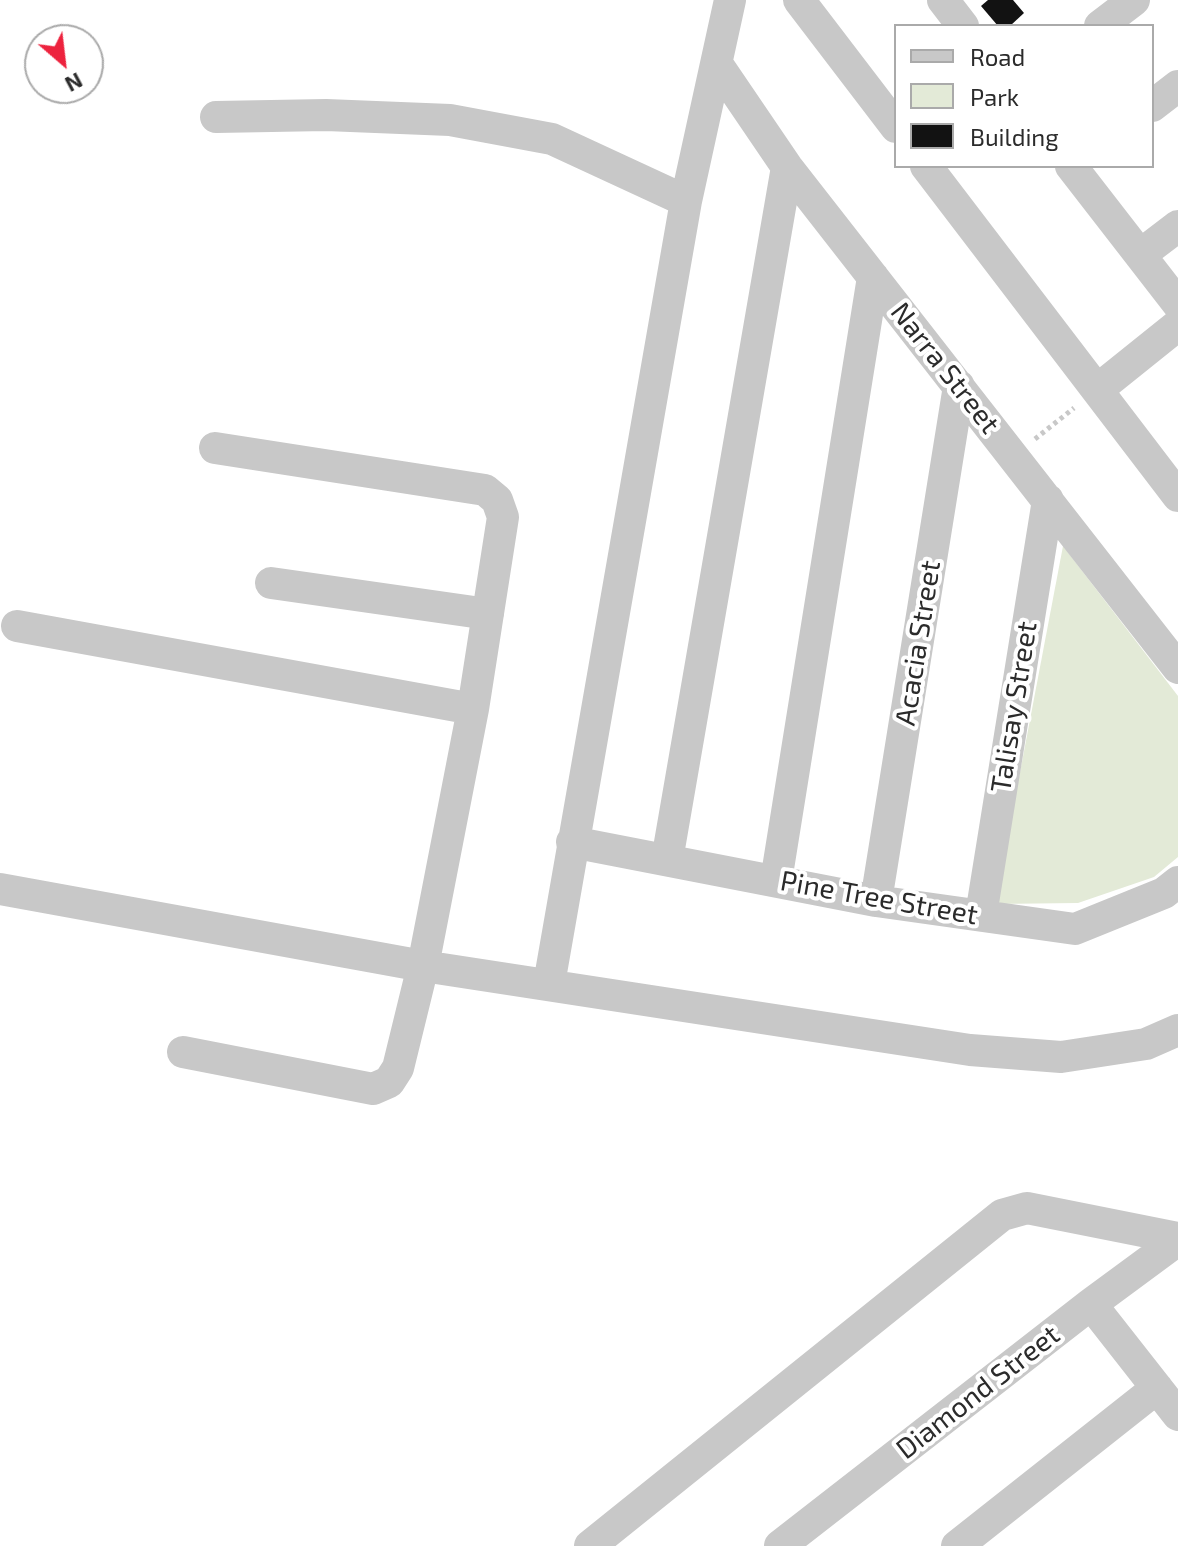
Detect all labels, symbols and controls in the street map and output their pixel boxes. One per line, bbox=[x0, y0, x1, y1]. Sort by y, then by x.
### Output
north arrow bbox=[24, 24, 104, 104]
legend bbox=[894, 24, 1154, 168]
text: Road bbox=[970, 42, 1025, 71]
text: N bbox=[61, 68, 87, 99]
text: Park bbox=[970, 82, 1019, 111]
text: Building bbox=[970, 122, 1059, 151]
street label: Narra Street bbox=[883, 296, 1007, 440]
street label: Acacia Street bbox=[888, 558, 948, 728]
street label: Talisay Street bbox=[984, 619, 1044, 795]
street label: Pine Tree Street bbox=[778, 864, 980, 932]
street label: Diamond Street bbox=[890, 1318, 1066, 1466]

